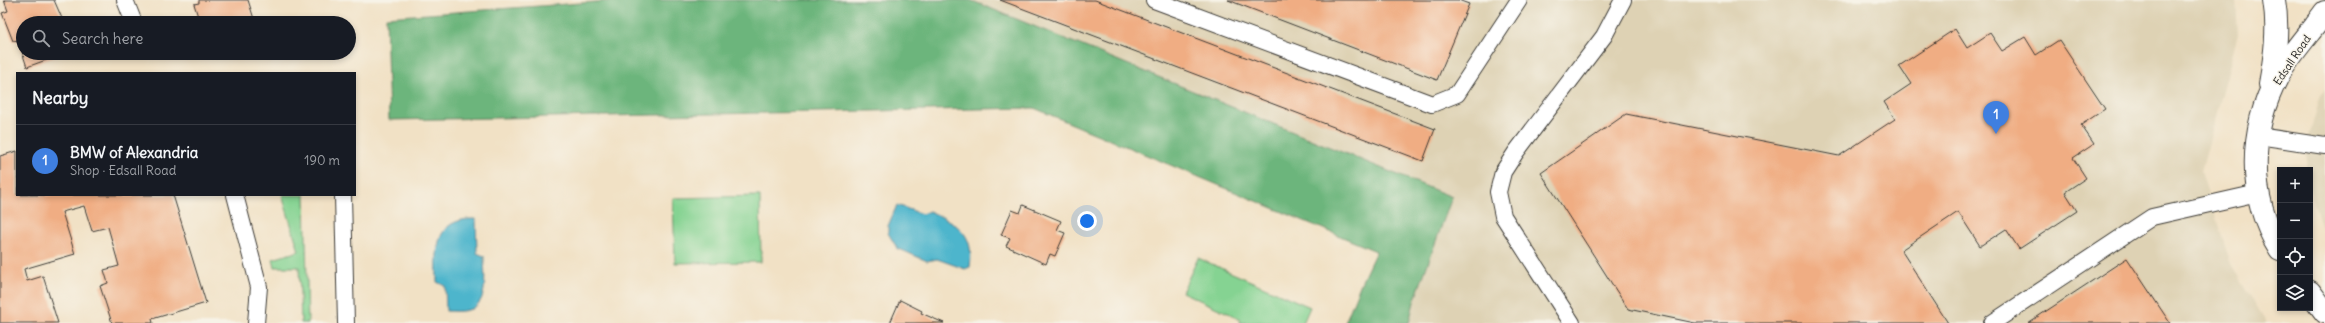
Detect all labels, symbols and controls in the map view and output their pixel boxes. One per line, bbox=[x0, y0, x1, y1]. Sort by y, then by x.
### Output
search box bbox=[16, 16, 356, 60]
icon: search bbox=[30, 27, 52, 49]
text: Search here bbox=[62, 29, 143, 48]
street label: Edsall Road bbox=[2270, 32, 2314, 88]
text: Nearby bbox=[32, 87, 88, 109]
pin: 1 bbox=[1983, 101, 2009, 134]
text: BMW of Alexandria bbox=[70, 143, 198, 162]
text: 1 bbox=[42, 152, 48, 169]
text: 190 m bbox=[304, 152, 340, 169]
text: Shop · Edsall Road bbox=[70, 162, 176, 179]
map controls bbox=[2277, 167, 2313, 311]
button: + bbox=[2277, 167, 2313, 203]
button: − bbox=[2277, 203, 2313, 239]
your location bbox=[1077, 211, 1097, 231]
button: locate bbox=[2277, 239, 2313, 275]
button: layers bbox=[2277, 275, 2313, 311]

